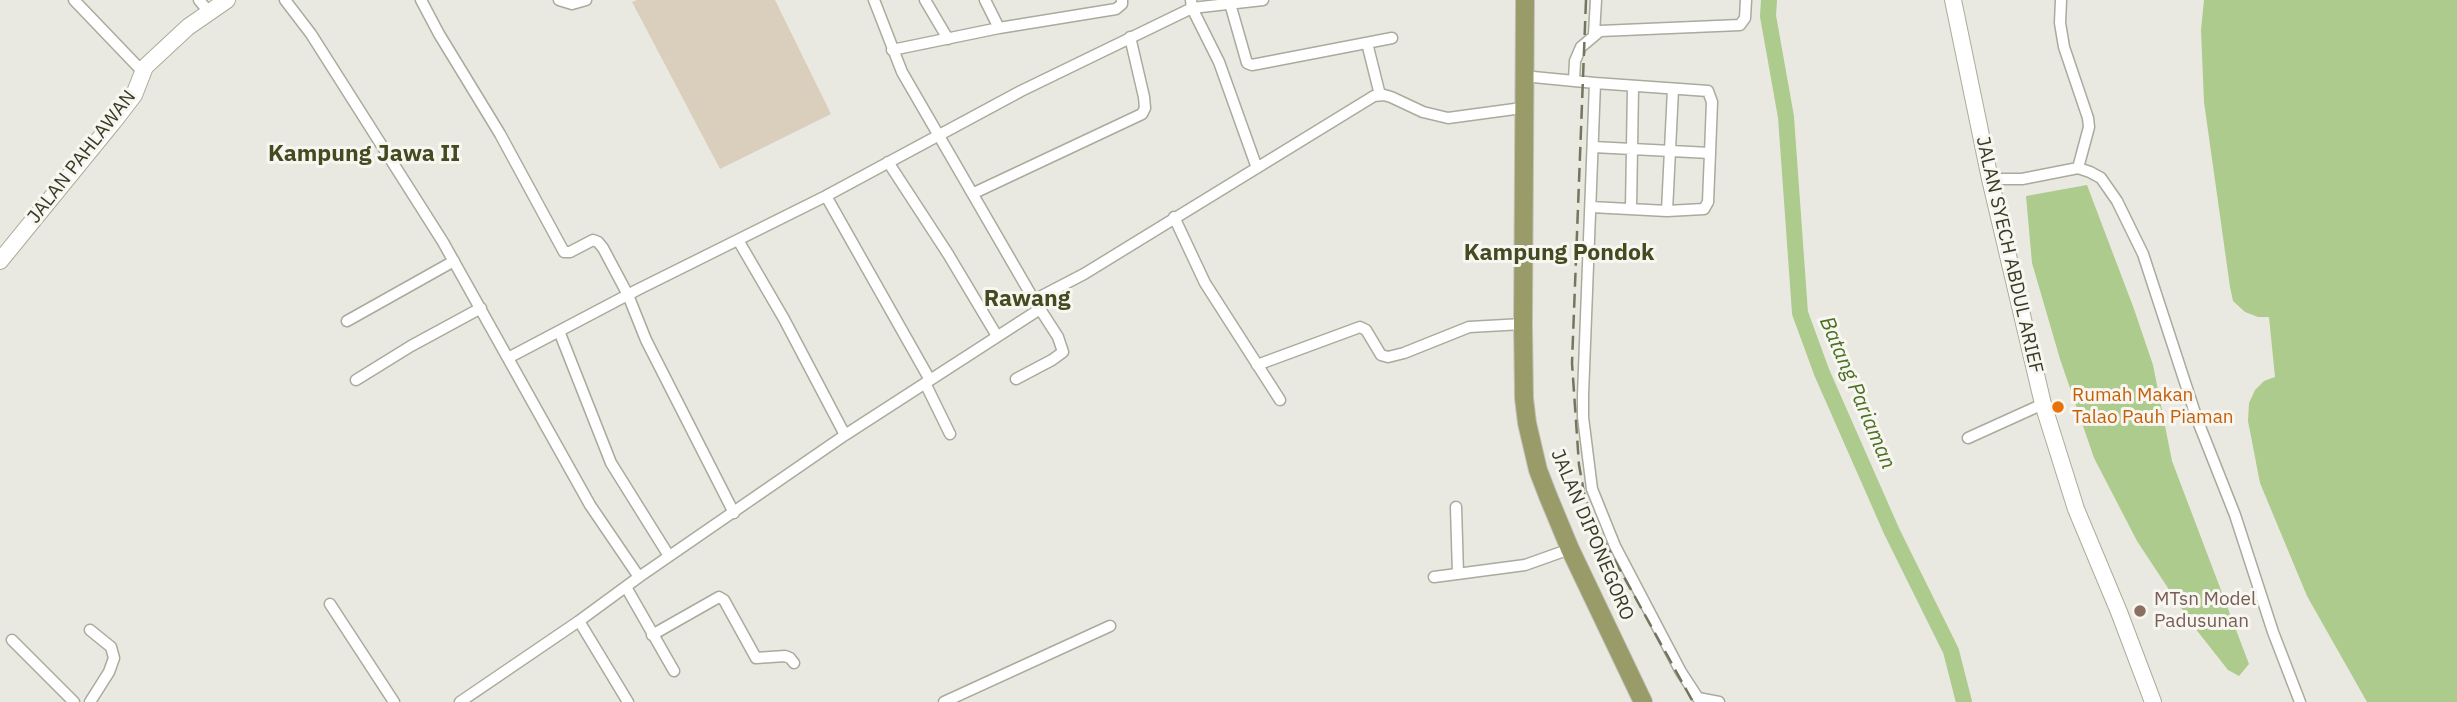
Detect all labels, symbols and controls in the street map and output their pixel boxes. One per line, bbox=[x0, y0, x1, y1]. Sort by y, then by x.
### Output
street label: JALAN PAHLAWAN bbox=[23, 86, 141, 228]
street label: JALAN SYECH ABDUL ARIEF bbox=[1971, 134, 2047, 376]
district label: Kampung Jawa II bbox=[268, 140, 460, 168]
district label: Kampung Pondok bbox=[1464, 239, 1654, 267]
district label: Rawang bbox=[984, 285, 1070, 313]
water label: Batang Pariaman bbox=[1814, 313, 1900, 473]
place label: Rumah Makan Talao Pauh Piaman bbox=[2072, 385, 2234, 429]
marker: Rumah Makan Talao Pauh Piaman bbox=[2050, 399, 2066, 415]
street label: JALAN DIPONEGORO bbox=[1546, 446, 1638, 624]
place label: MTsn Model Padusunan bbox=[2154, 589, 2256, 633]
marker: MTsn Model Padusunan bbox=[2132, 603, 2148, 619]

